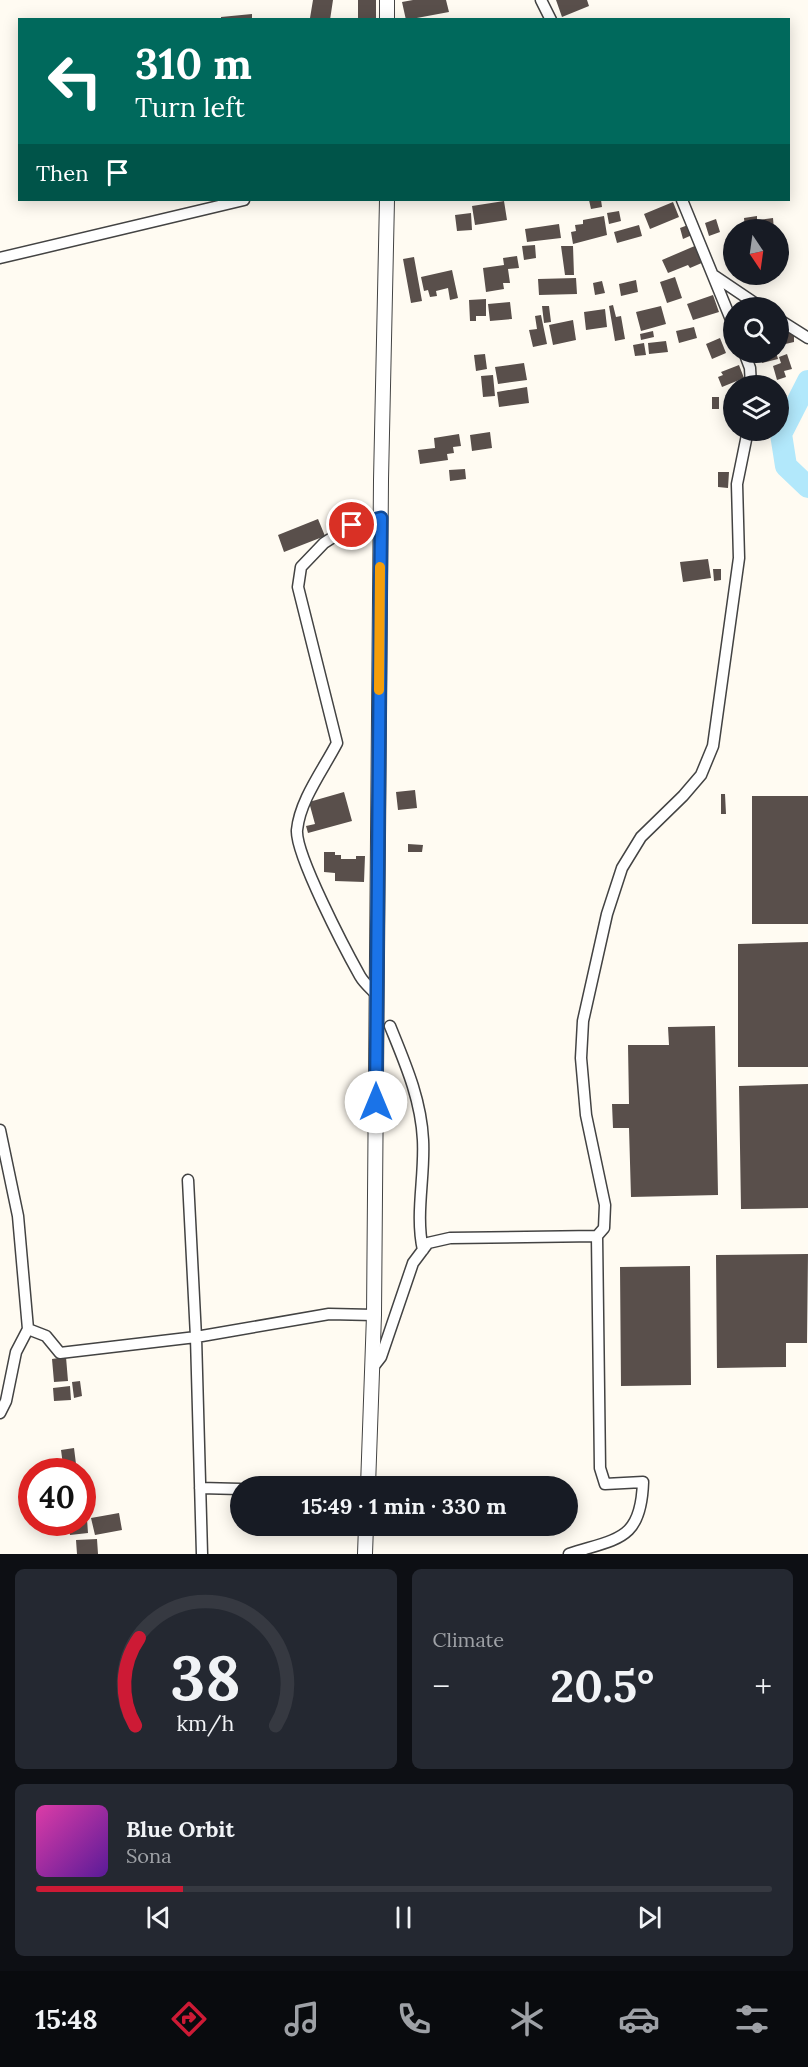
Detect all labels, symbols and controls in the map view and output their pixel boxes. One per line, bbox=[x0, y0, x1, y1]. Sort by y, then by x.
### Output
text: 310 m bbox=[135, 37, 252, 91]
icon: left bbox=[36, 42, 114, 120]
text: Turn left bbox=[135, 90, 245, 124]
icon: arrive bbox=[101, 156, 134, 189]
text: Then bbox=[36, 159, 89, 187]
north arrow bbox=[723, 219, 789, 285]
map controls bbox=[723, 219, 789, 441]
button: search bbox=[723, 297, 789, 363]
button: layers bbox=[723, 375, 789, 441]
pin bbox=[326, 499, 377, 550]
icon: arrive bbox=[335, 508, 368, 541]
position arrow bbox=[344, 1070, 408, 1134]
speed limit sign: 40 bbox=[18, 1458, 96, 1536]
text: 15:49 · 1 min · 330 m bbox=[302, 1492, 506, 1520]
text: Climate bbox=[433, 1627, 504, 1652]
text: 38 bbox=[170, 1637, 241, 1717]
text: 20.5° bbox=[550, 1657, 654, 1714]
text: − bbox=[433, 1665, 450, 1707]
text: + bbox=[754, 1665, 772, 1707]
text: km/h bbox=[177, 1709, 235, 1737]
text: Blue Orbit bbox=[126, 1815, 234, 1843]
text: Sona bbox=[126, 1843, 172, 1868]
icon: previous bbox=[142, 1901, 175, 1934]
icon: pause bbox=[387, 1901, 420, 1934]
icon: next bbox=[633, 1901, 666, 1934]
icon: directions bbox=[168, 1998, 210, 2040]
icon: music bbox=[281, 1998, 323, 2040]
icon: phone bbox=[393, 1998, 435, 2040]
icon: climate bbox=[506, 1998, 548, 2040]
icon: car bbox=[618, 1998, 660, 2040]
icon: filters bbox=[731, 1998, 773, 2040]
text: 15:48 bbox=[35, 2002, 98, 2036]

